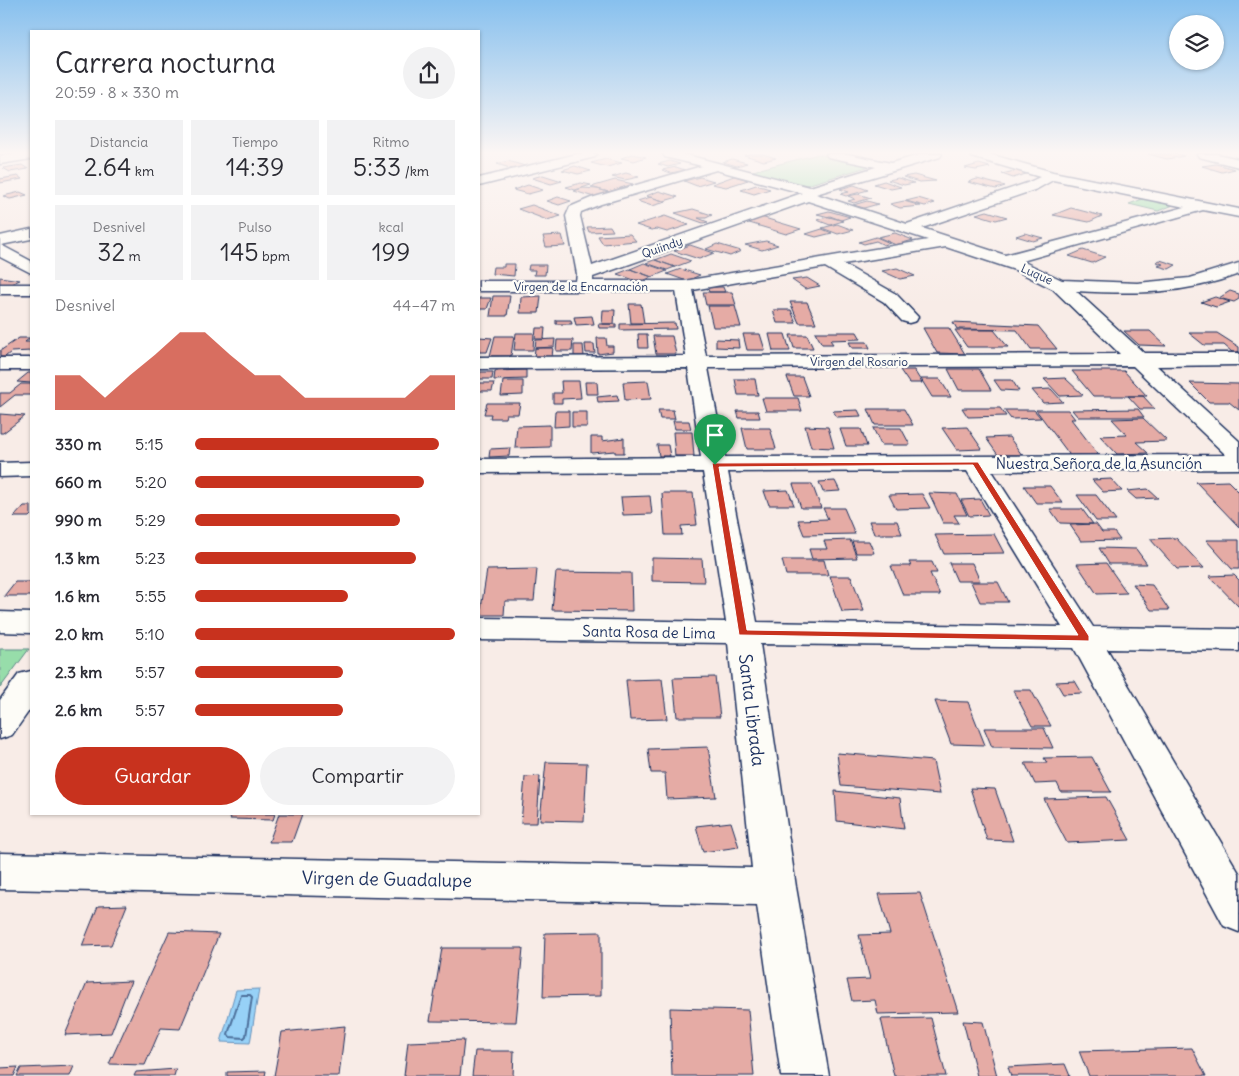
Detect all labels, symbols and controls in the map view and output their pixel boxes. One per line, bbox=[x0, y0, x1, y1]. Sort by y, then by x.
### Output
map controls bbox=[1169, 15, 1224, 70]
button: layers bbox=[1169, 15, 1224, 70]
text: Carrera nocturna bbox=[55, 45, 276, 81]
button: share bbox=[403, 47, 455, 99]
text: 20:59 · 8 × 330 m bbox=[55, 82, 179, 102]
text: Distancia bbox=[90, 133, 148, 151]
text: Tiempo bbox=[232, 133, 278, 151]
text: Ritmo bbox=[373, 133, 409, 151]
text: 2.64 bbox=[84, 151, 132, 183]
text: 14:39 bbox=[226, 151, 284, 183]
text: 5:33 bbox=[353, 151, 401, 183]
text: km bbox=[132, 162, 154, 180]
text: /km bbox=[401, 162, 429, 180]
text: Desnivel bbox=[93, 218, 145, 236]
text: Pulso bbox=[238, 218, 272, 236]
text: kcal bbox=[378, 218, 404, 236]
street label: Quiindy bbox=[640, 233, 684, 261]
text: 32 bbox=[97, 236, 125, 268]
text: 145 bbox=[220, 236, 259, 268]
text: 199 bbox=[372, 236, 410, 268]
text: m bbox=[125, 247, 141, 265]
text: bpm bbox=[259, 247, 290, 265]
street label: Luque bbox=[1019, 260, 1055, 288]
street label: Virgen de la Encarnación bbox=[514, 279, 648, 294]
text: Desnivel bbox=[55, 295, 115, 315]
text: 44–47 m bbox=[393, 295, 455, 315]
street label: Virgen del Rosario bbox=[810, 354, 908, 369]
pin bbox=[694, 414, 736, 465]
icon: arrive bbox=[701, 421, 729, 449]
text: 330 m bbox=[55, 434, 102, 454]
text: 5:15 bbox=[135, 434, 163, 454]
street label: Nuestra Señora de la Asunción bbox=[996, 454, 1203, 473]
text: 660 m bbox=[55, 472, 102, 492]
text: 5:20 bbox=[135, 472, 167, 492]
text: 990 m bbox=[55, 510, 102, 530]
text: 5:29 bbox=[135, 510, 166, 530]
text: 1.3 km bbox=[55, 548, 100, 568]
text: 5:23 bbox=[135, 548, 166, 568]
text: 1.6 km bbox=[55, 586, 100, 606]
text: 5:55 bbox=[135, 586, 166, 606]
street label: Santa Rosa de Lima bbox=[582, 621, 716, 643]
text: 2.0 km bbox=[55, 624, 104, 644]
text: 5:10 bbox=[135, 624, 165, 644]
street label: Santa Librada bbox=[734, 652, 770, 768]
text: 2.3 km bbox=[55, 662, 102, 682]
text: 5:57 bbox=[135, 662, 165, 682]
text: 2.6 km bbox=[55, 700, 102, 720]
text: 5:57 bbox=[135, 700, 165, 720]
button: Guardar bbox=[55, 747, 250, 805]
button: Compartir bbox=[260, 747, 455, 805]
street label: Virgen de Guadalupe bbox=[302, 866, 472, 892]

